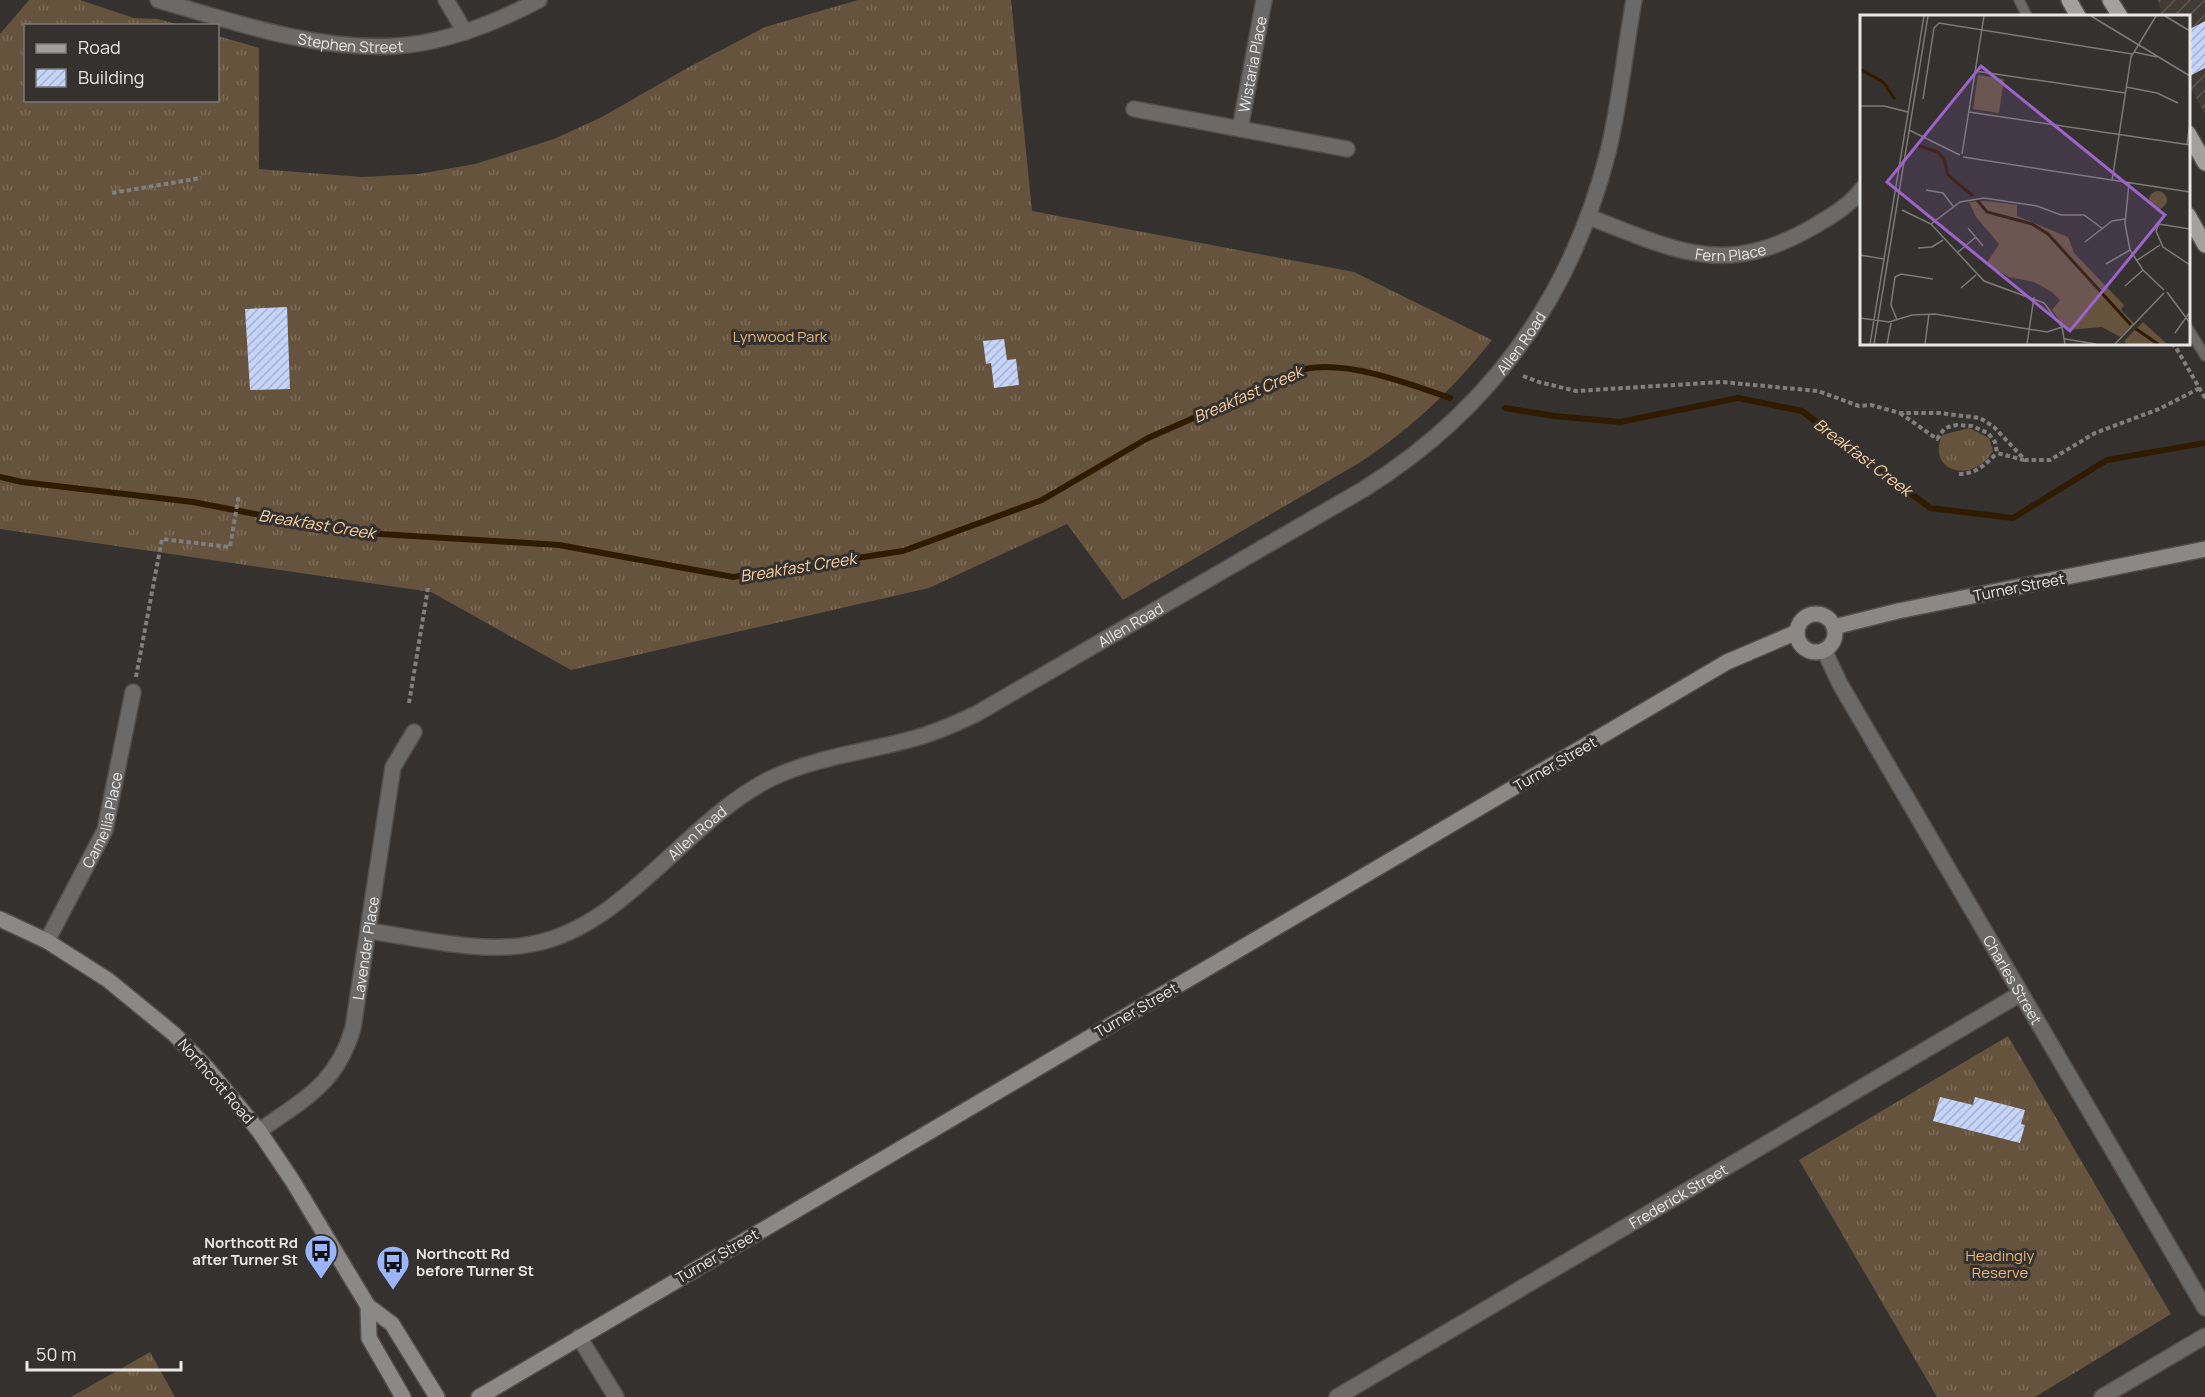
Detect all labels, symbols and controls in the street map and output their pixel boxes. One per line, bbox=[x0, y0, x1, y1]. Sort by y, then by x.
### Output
street label: Wistaria Place bbox=[1233, 14, 1271, 114]
inset map bbox=[1860, 15, 2190, 345]
legend bbox=[24, 24, 219, 102]
street label: Stephen Street bbox=[296, 28, 404, 57]
text: Road bbox=[78, 35, 121, 59]
text: Building bbox=[78, 65, 144, 89]
street label: Fern Place bbox=[1694, 238, 1769, 266]
street label: Allen Road bbox=[1491, 308, 1550, 379]
park label: Lynwood Park bbox=[733, 326, 828, 347]
water label: Breakfast Creek bbox=[1190, 359, 1308, 428]
water label: Breakfast Creek bbox=[1809, 413, 1918, 502]
water label: Breakfast Creek bbox=[257, 504, 379, 544]
water label: Breakfast Creek bbox=[738, 547, 860, 587]
street label: Turner Street bbox=[1972, 568, 2066, 606]
street label: Allen Road bbox=[1094, 597, 1167, 652]
street label: Turner Street bbox=[1510, 732, 1600, 796]
street label: Camellia Place bbox=[77, 770, 127, 872]
street label: Allen Road bbox=[663, 801, 731, 864]
street label: Lavender Place bbox=[347, 895, 384, 1001]
street label: Charles Street bbox=[1978, 931, 2047, 1028]
street label: Turner Street bbox=[1091, 978, 1181, 1042]
street label: Northcott Road bbox=[173, 1034, 259, 1128]
street label: Frederick Street bbox=[1625, 1158, 1731, 1233]
street label: Turner Street bbox=[672, 1224, 762, 1288]
place label: Northcott Rd after Turner St bbox=[192, 1232, 298, 1270]
bus stop icon: Northcott Rd after Turner St bbox=[303, 1233, 339, 1280]
place label: Northcott Rd before Turner St bbox=[416, 1243, 534, 1281]
bus stop icon: Northcott Rd before Turner St bbox=[375, 1244, 411, 1291]
park label: Headingly Reserve bbox=[1966, 1245, 2034, 1283]
scale bar bbox=[27, 1334, 182, 1372]
text: 50 m bbox=[36, 1342, 76, 1366]

